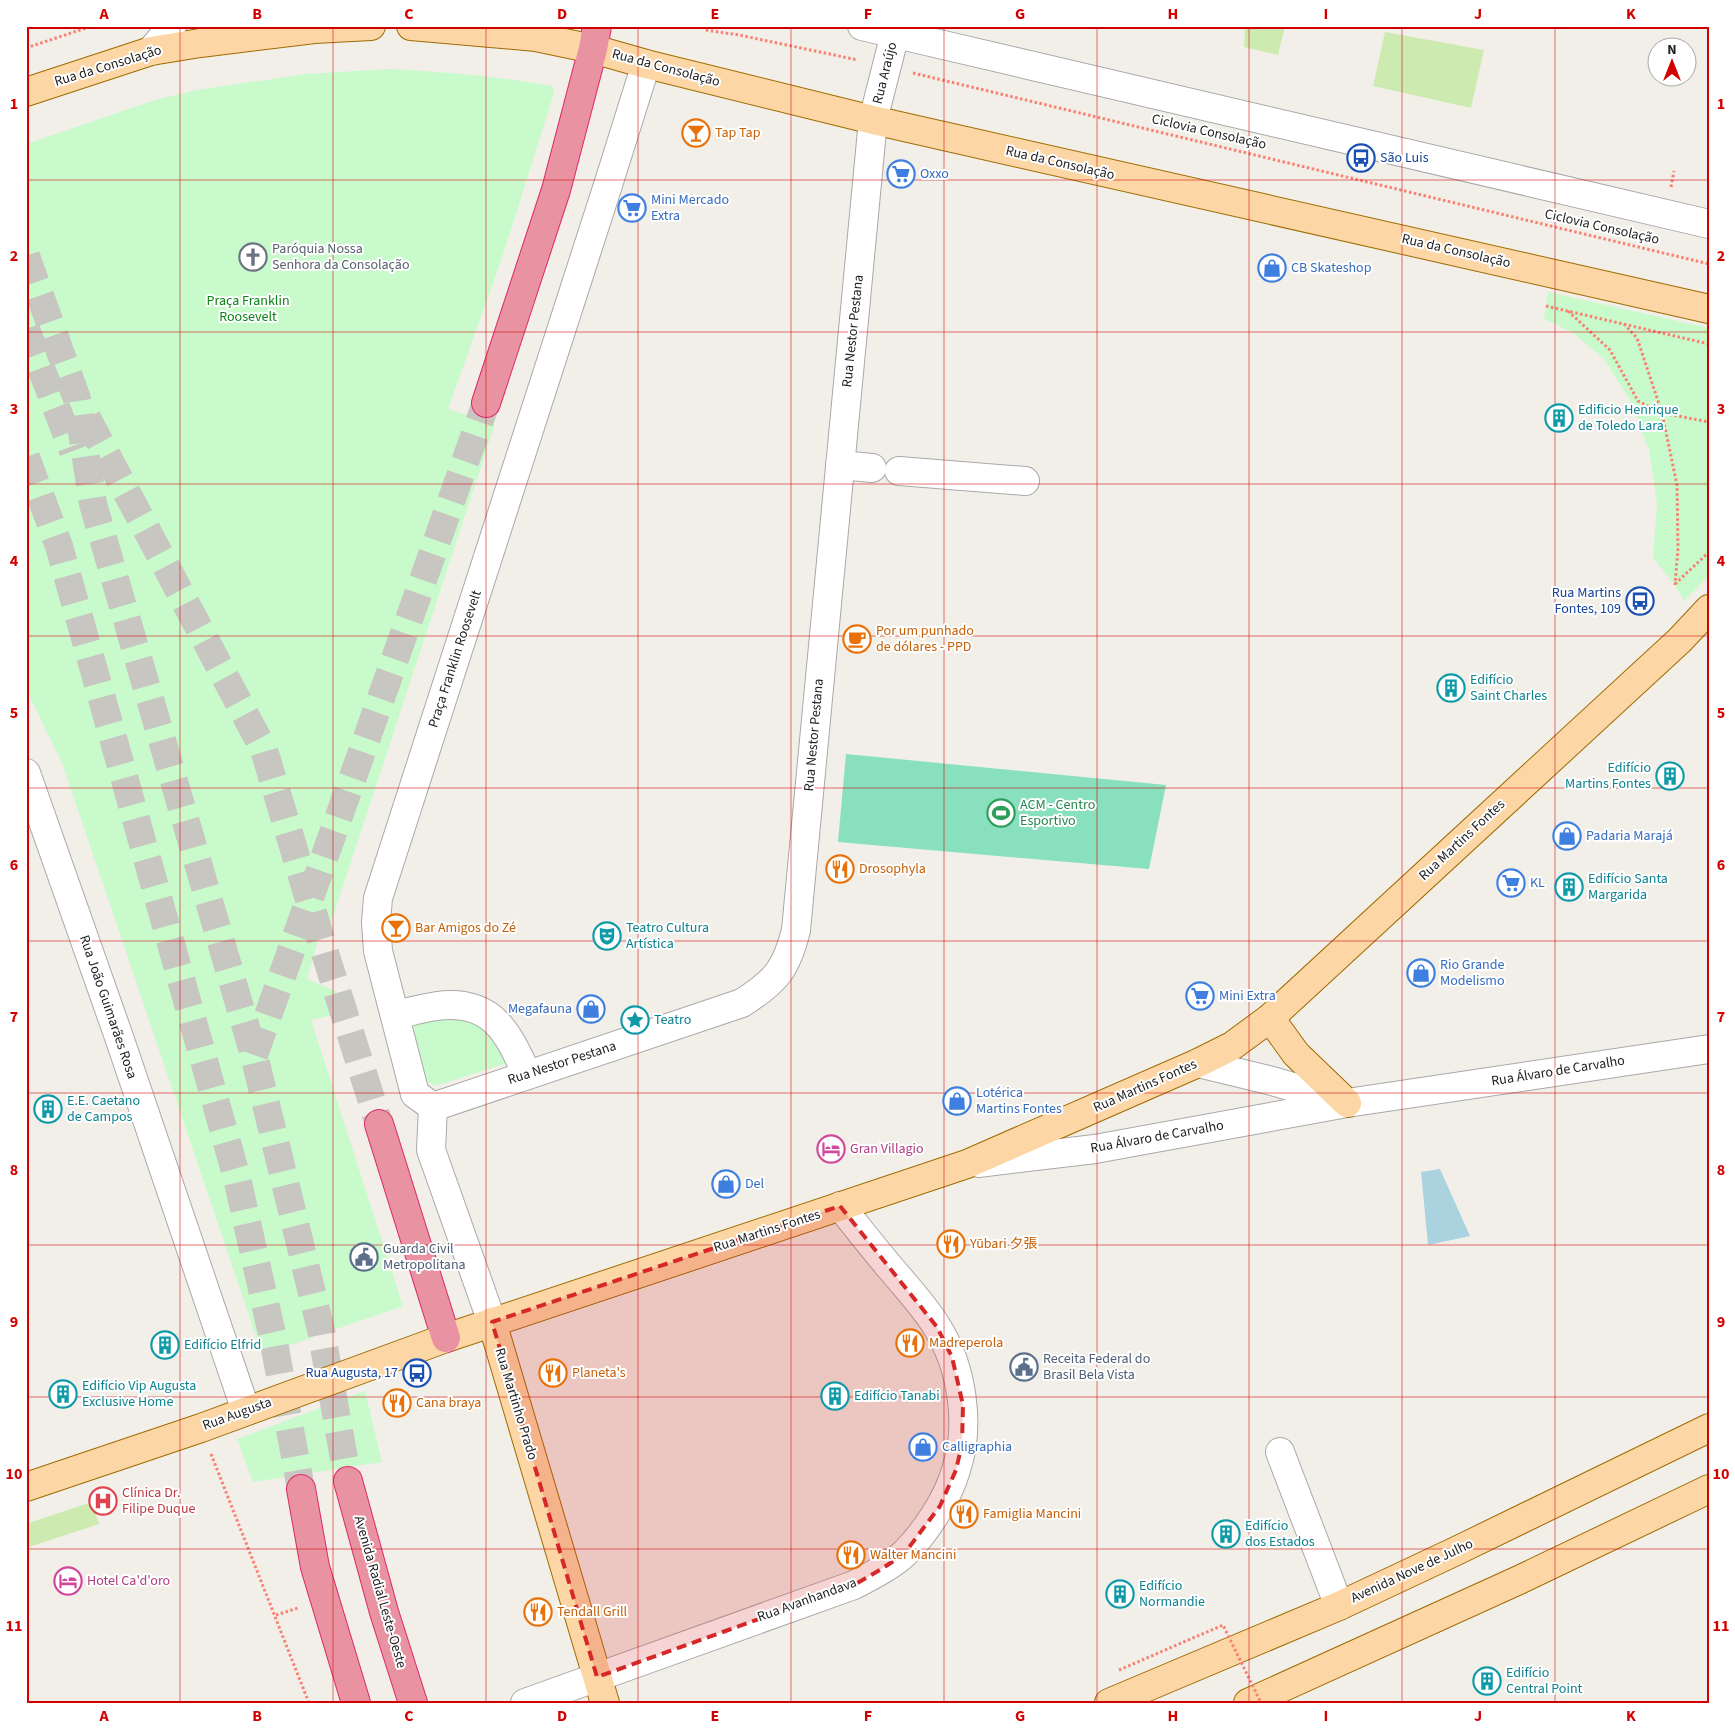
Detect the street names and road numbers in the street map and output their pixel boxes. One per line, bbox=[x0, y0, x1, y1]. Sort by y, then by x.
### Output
street label: Rua da Consolação bbox=[52, 40, 164, 92]
street label: Rua Araújo bbox=[868, 40, 902, 106]
street label: Rua da Consolação bbox=[610, 44, 722, 92]
street label: Ciclovia Consolação bbox=[1150, 109, 1268, 155]
street label: Rua da Consolação bbox=[1004, 141, 1116, 185]
street label: Ciclovia Consolação bbox=[1543, 204, 1661, 250]
street label: Rua da Consolação bbox=[1400, 229, 1512, 273]
street label: Rua Nestor Pestana bbox=[837, 274, 869, 388]
street label: Praça Franklin Roosevelt bbox=[423, 587, 487, 730]
street label: Rua Nestor Pestana bbox=[799, 678, 829, 792]
street label: Rua Martins Fontes bbox=[1414, 795, 1510, 885]
street label: Rua João Guimarães Rosa bbox=[74, 932, 142, 1082]
street label: Rua Nestor Pestana bbox=[505, 1036, 619, 1090]
street label: Rua Álvaro de Carvalho bbox=[1490, 1051, 1626, 1091]
street label: Rua Martins Fontes bbox=[1090, 1054, 1200, 1118]
street label: Rua Álvaro de Carvalho bbox=[1089, 1115, 1225, 1159]
street label: Rua Martins Fontes bbox=[711, 1204, 823, 1258]
street label: Rua Martinho Prado bbox=[489, 1345, 543, 1463]
street label: Rua Augusta bbox=[200, 1392, 274, 1436]
street label: Avenida Radial Leste-Oeste bbox=[349, 1513, 411, 1671]
street label: Avenida Nove de Julho bbox=[1347, 1534, 1477, 1608]
street label: Rua Avanhandava bbox=[755, 1573, 859, 1627]

